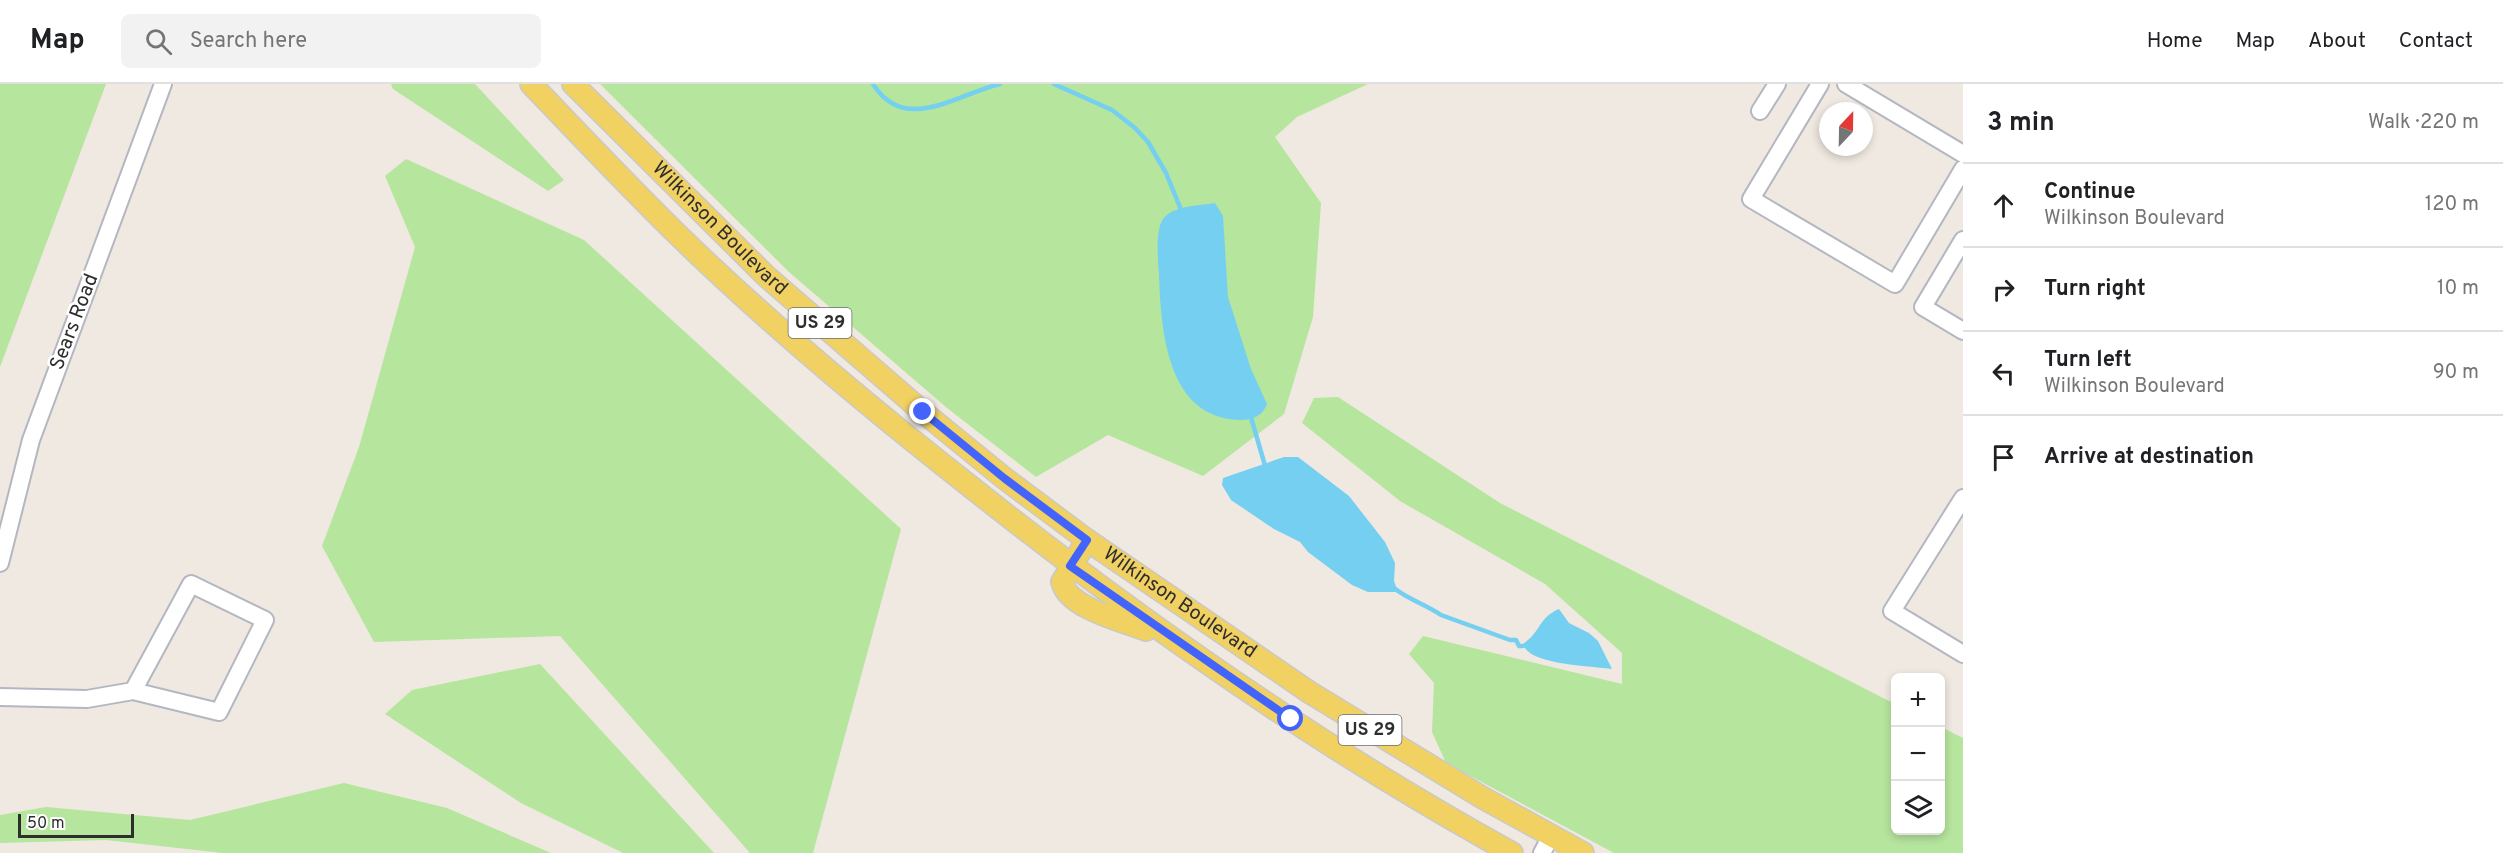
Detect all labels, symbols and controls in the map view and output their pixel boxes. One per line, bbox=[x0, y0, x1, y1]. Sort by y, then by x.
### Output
search box bbox=[121, 14, 541, 68]
text: Map bbox=[30, 23, 85, 59]
icon: search bbox=[142, 25, 175, 58]
text: Search here bbox=[190, 28, 307, 55]
text: Home bbox=[2147, 28, 2203, 55]
text: Map bbox=[2236, 28, 2275, 55]
text: About bbox=[2308, 28, 2366, 55]
text: Contact bbox=[2399, 28, 2473, 55]
north arrow bbox=[1819, 102, 1873, 156]
text: 3 min bbox=[1987, 107, 2055, 140]
text: Walk · 220 m bbox=[2368, 110, 2479, 136]
street label: Wilkinson Boulevard bbox=[646, 156, 793, 302]
text: Continue bbox=[2044, 179, 2135, 206]
icon: ahead bbox=[1987, 189, 2020, 222]
text: 120 m bbox=[2425, 192, 2479, 218]
text: Wilkinson Boulevard bbox=[2044, 206, 2225, 232]
street label: Sears Road bbox=[45, 270, 105, 374]
icon: right bbox=[1987, 273, 2020, 306]
text: Turn right bbox=[2044, 276, 2146, 303]
text: 10 m bbox=[2437, 276, 2479, 302]
road number: US 29 bbox=[788, 308, 852, 338]
text: Turn left bbox=[2044, 347, 2132, 374]
icon: left bbox=[1987, 357, 2020, 390]
text: 90 m bbox=[2433, 360, 2479, 386]
text: Wilkinson Boulevard bbox=[2044, 374, 2225, 400]
route end bbox=[909, 398, 935, 424]
icon: arrive bbox=[1987, 441, 2020, 474]
text: Arrive at destination bbox=[2044, 444, 2254, 471]
street label: Wilkinson Boulevard bbox=[1097, 541, 1261, 665]
map controls bbox=[1891, 673, 1945, 835]
button: + bbox=[1891, 673, 1945, 727]
route start bbox=[1277, 705, 1303, 731]
road number: US 29 bbox=[1338, 715, 1402, 745]
button: − bbox=[1891, 727, 1945, 781]
button: layers bbox=[1891, 781, 1945, 835]
scale bar bbox=[18, 811, 134, 838]
text: 50 m bbox=[27, 814, 65, 834]

